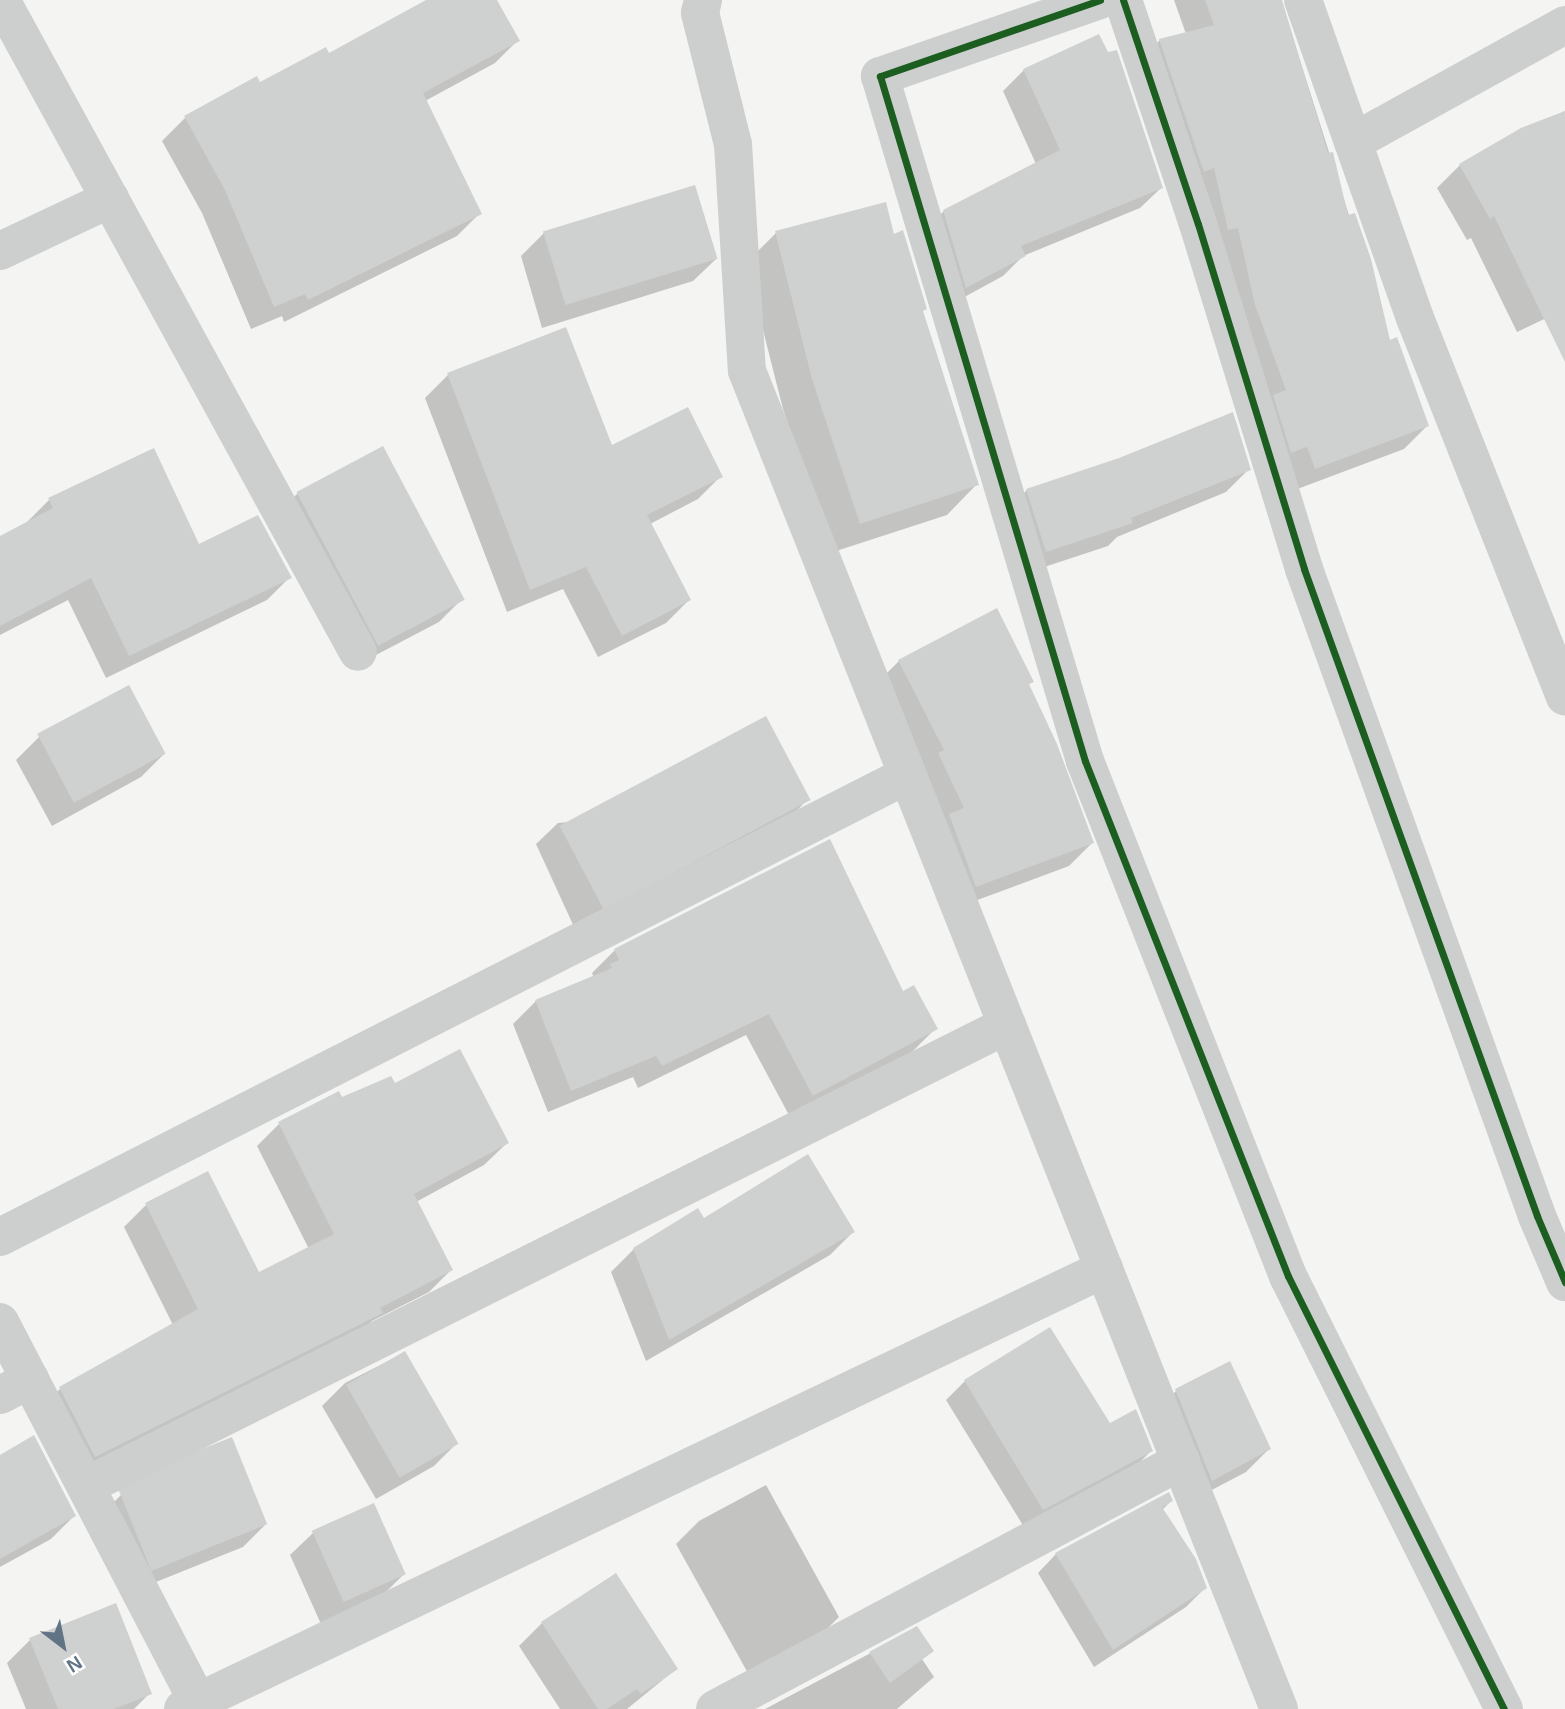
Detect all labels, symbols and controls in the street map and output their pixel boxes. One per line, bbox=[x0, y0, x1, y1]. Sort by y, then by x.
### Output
north arrow bbox=[28, 1611, 98, 1681]
text: N bbox=[63, 1652, 86, 1677]

